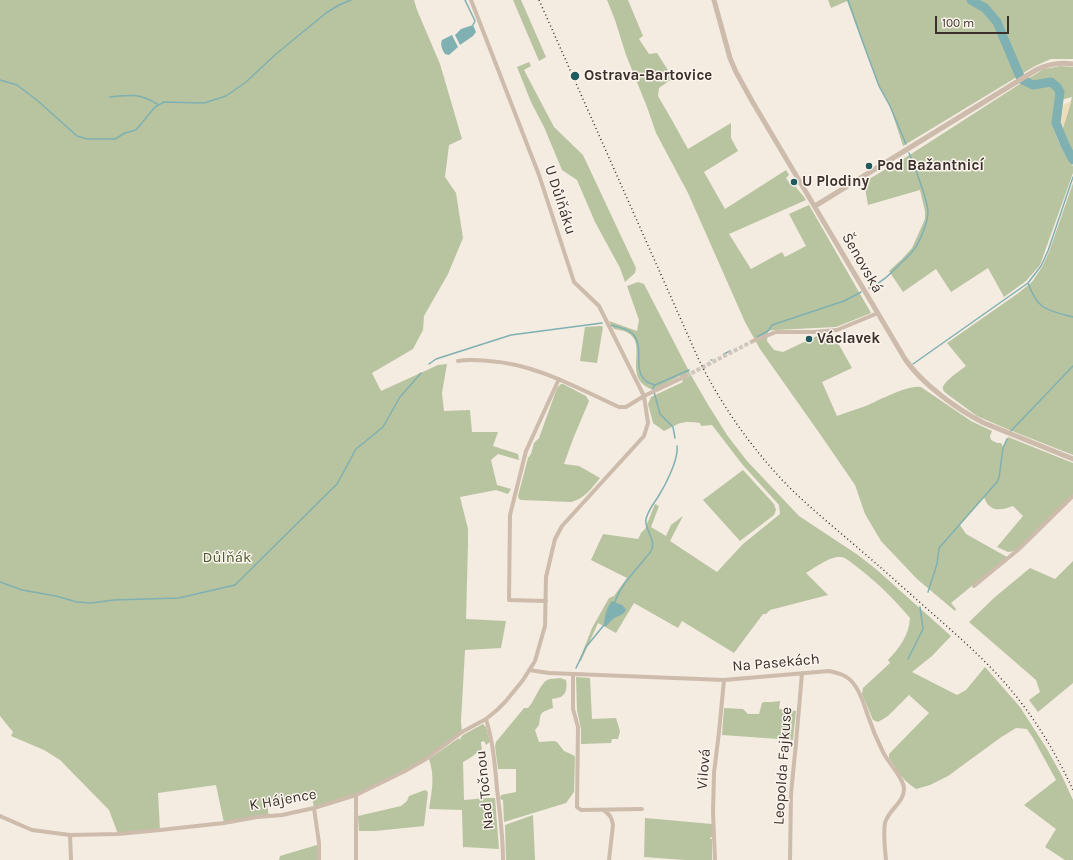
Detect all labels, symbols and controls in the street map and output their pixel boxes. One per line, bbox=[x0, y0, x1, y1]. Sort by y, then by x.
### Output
scale bar bbox=[937, 8, 1011, 34]
text: 100 m bbox=[942, 16, 974, 30]
place label: Ostrava-Bartovice bbox=[584, 67, 712, 85]
marker: Ostrava-Bartovice bbox=[569, 70, 581, 82]
place label: Pod Bažantnicí bbox=[877, 157, 984, 175]
marker: Pod Bažantnicí bbox=[864, 161, 874, 171]
street label: U Důlňáku bbox=[540, 163, 580, 237]
place label: U Plodiny bbox=[802, 173, 869, 191]
marker: U Plodiny bbox=[789, 177, 799, 187]
street label: Šenovská bbox=[838, 230, 886, 296]
place label: Václavek bbox=[817, 330, 880, 348]
marker: Václavek bbox=[804, 334, 814, 344]
park label: Důlňák bbox=[203, 549, 251, 567]
street label: Na Pasekách bbox=[732, 650, 820, 676]
street label: Leopolda Fajkuse bbox=[770, 706, 796, 826]
street label: Vilová bbox=[693, 748, 715, 790]
street label: Nad Točnou bbox=[472, 749, 498, 831]
street label: K Hájence bbox=[248, 785, 318, 815]

